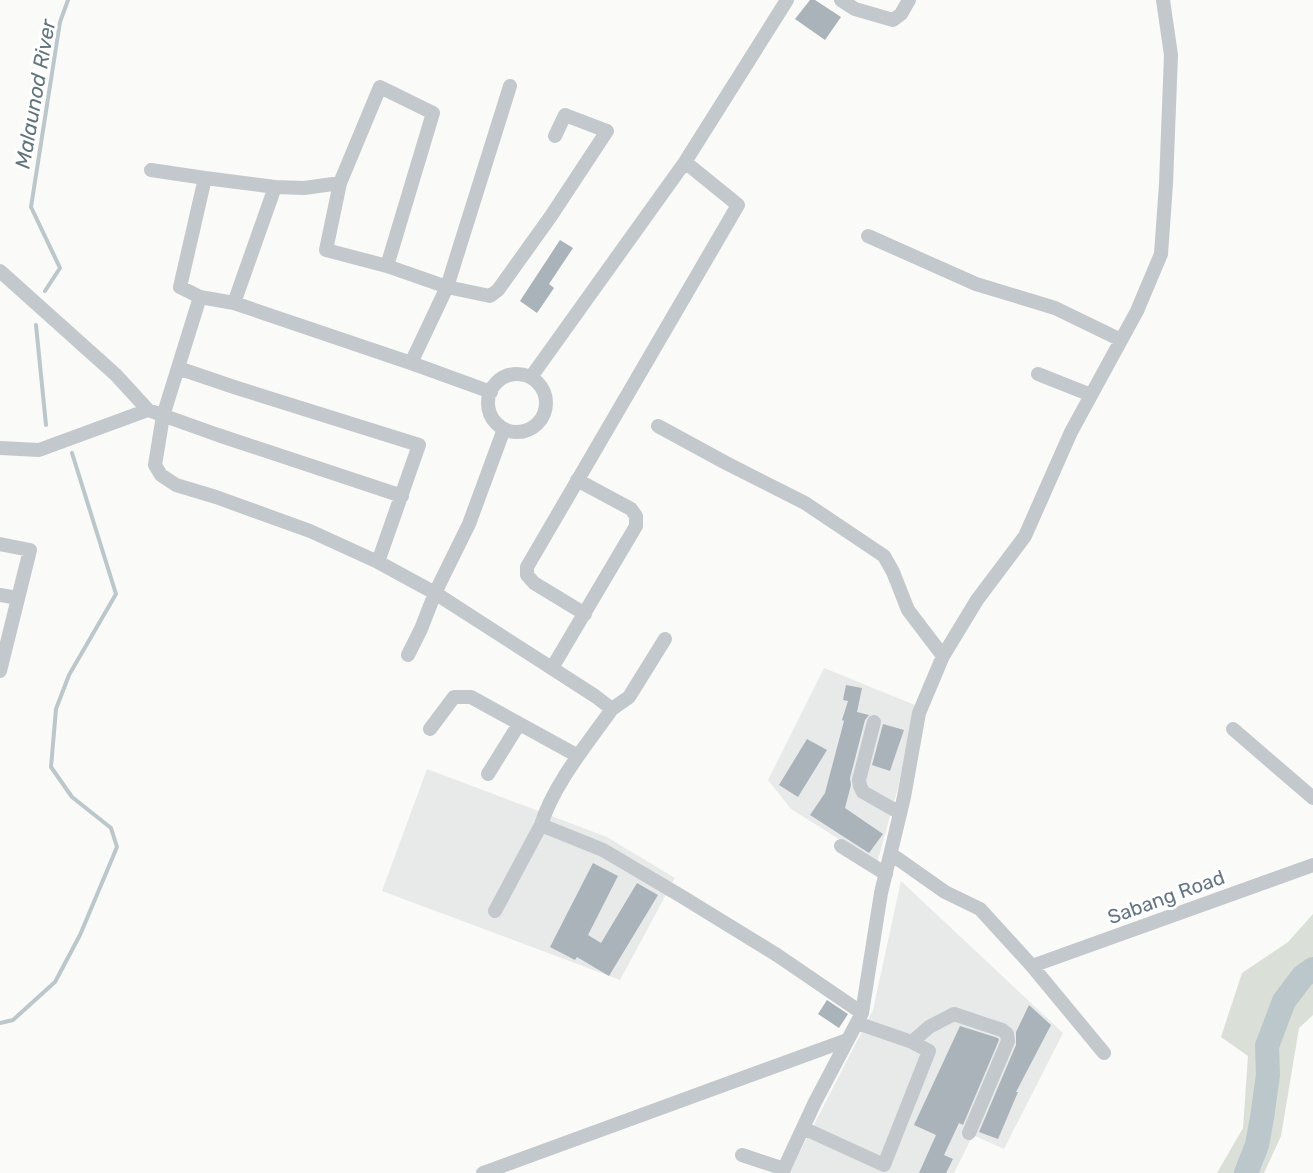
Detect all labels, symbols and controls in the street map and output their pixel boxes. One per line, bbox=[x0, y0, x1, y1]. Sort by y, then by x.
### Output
water label: Malaunod River bbox=[10, 16, 61, 171]
street label: Sabang Road bbox=[1104, 865, 1228, 929]

